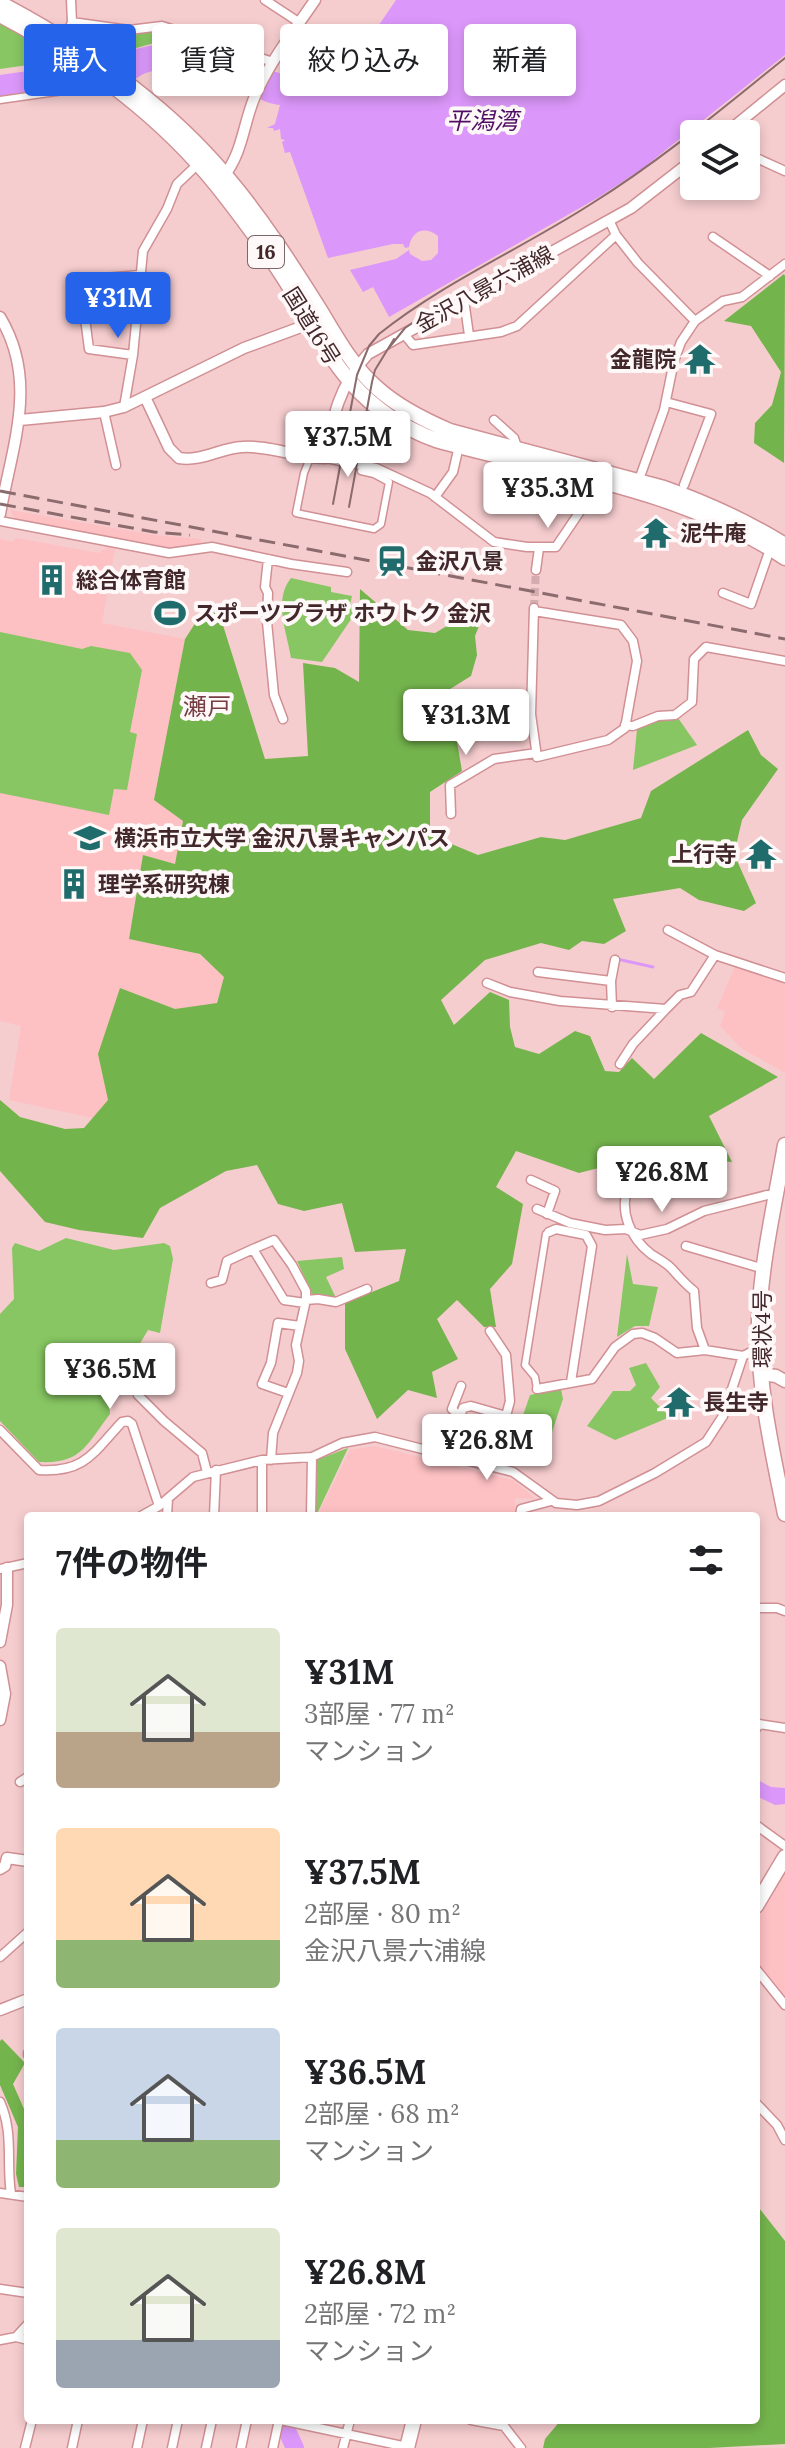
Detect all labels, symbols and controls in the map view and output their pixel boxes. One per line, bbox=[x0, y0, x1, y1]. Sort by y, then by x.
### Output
chip: 購入 bbox=[24, 24, 136, 96]
chip: 賃貸 bbox=[152, 24, 264, 96]
chip: 絞り込み bbox=[280, 24, 448, 96]
chip: 新着 bbox=[464, 24, 576, 96]
water label: 平潟湾 bbox=[446, 105, 522, 136]
map controls bbox=[680, 120, 760, 200]
button: layers bbox=[680, 120, 760, 200]
road number: 16 bbox=[248, 236, 284, 268]
street label: 金沢八景六浦線 bbox=[410, 239, 558, 339]
pin: ¥31M bbox=[71, 272, 165, 340]
text: ¥31M bbox=[83, 281, 153, 314]
street label: 国道16号 bbox=[277, 282, 347, 370]
temple icon: 金龍院 bbox=[683, 342, 717, 376]
place label: 金龍院 bbox=[610, 345, 676, 373]
pin: ¥37.5M bbox=[283, 411, 413, 479]
text: ¥37.5M bbox=[303, 420, 393, 453]
pin: ¥35.3M bbox=[483, 462, 613, 530]
text: ¥35.3M bbox=[501, 471, 595, 504]
temple icon: 泥牛庵 bbox=[639, 516, 673, 550]
place label: 泥牛庵 bbox=[680, 519, 746, 547]
station icon: 金沢八景 bbox=[375, 544, 409, 578]
place label: 金沢八景 bbox=[416, 547, 504, 575]
building icon: 総合体育館 bbox=[35, 563, 69, 597]
place label: 総合体育館 bbox=[76, 566, 186, 594]
sports icon: スポーツプラザ ホウトク 金沢 bbox=[153, 596, 187, 630]
place label: スポーツプラザ ホウトク 金沢 bbox=[194, 599, 491, 627]
pin: ¥31.3M bbox=[401, 689, 531, 757]
district label: 瀬戸 bbox=[183, 691, 231, 722]
text: ¥31.3M bbox=[421, 698, 511, 731]
school or university icon: 横浜市立大学 金沢八景キャンパス bbox=[73, 821, 107, 855]
place label: 横浜市立大学 金沢八景キャンパス bbox=[114, 824, 450, 852]
temple icon: 上行寺 bbox=[744, 837, 778, 871]
place label: 上行寺 bbox=[671, 840, 737, 868]
building icon: 理学系研究棟 bbox=[57, 867, 91, 901]
place label: 理学系研究棟 bbox=[98, 870, 230, 898]
pin: ¥26.8M bbox=[597, 1146, 727, 1214]
text: ¥26.8M bbox=[615, 1155, 709, 1188]
street label: 環状4号 bbox=[748, 1290, 776, 1368]
pin: ¥36.5M bbox=[45, 1343, 175, 1411]
text: ¥36.5M bbox=[63, 1352, 157, 1385]
temple icon: 長生寺 bbox=[662, 1385, 696, 1419]
place label: 長生寺 bbox=[703, 1388, 769, 1416]
pin: ¥26.8M bbox=[422, 1414, 552, 1482]
text: ¥26.8M bbox=[440, 1423, 534, 1456]
icon: filters bbox=[684, 1538, 728, 1582]
text: 7件の物件 bbox=[56, 1541, 208, 1584]
text: ¥31M bbox=[304, 1650, 394, 1693]
icon: home bbox=[120, 1660, 216, 1756]
text: 3部屋 · 77 m² bbox=[304, 1697, 455, 1730]
text: マンション bbox=[304, 1734, 434, 1767]
text: ¥37.5M bbox=[304, 1850, 421, 1893]
icon: home bbox=[120, 1860, 216, 1956]
text: 2部屋 · 80 m² bbox=[304, 1897, 461, 1930]
text: 金沢八景六浦線 bbox=[304, 1934, 486, 1967]
text: ¥36.5M bbox=[304, 2050, 426, 2093]
icon: home bbox=[120, 2060, 216, 2156]
text: 2部屋 · 68 m² bbox=[304, 2097, 460, 2130]
text: マンション bbox=[304, 2134, 434, 2167]
text: ¥26.8M bbox=[304, 2250, 427, 2293]
icon: home bbox=[120, 2260, 216, 2356]
text: 2部屋 · 72 m² bbox=[304, 2297, 456, 2330]
text: マンション bbox=[304, 2334, 434, 2367]

